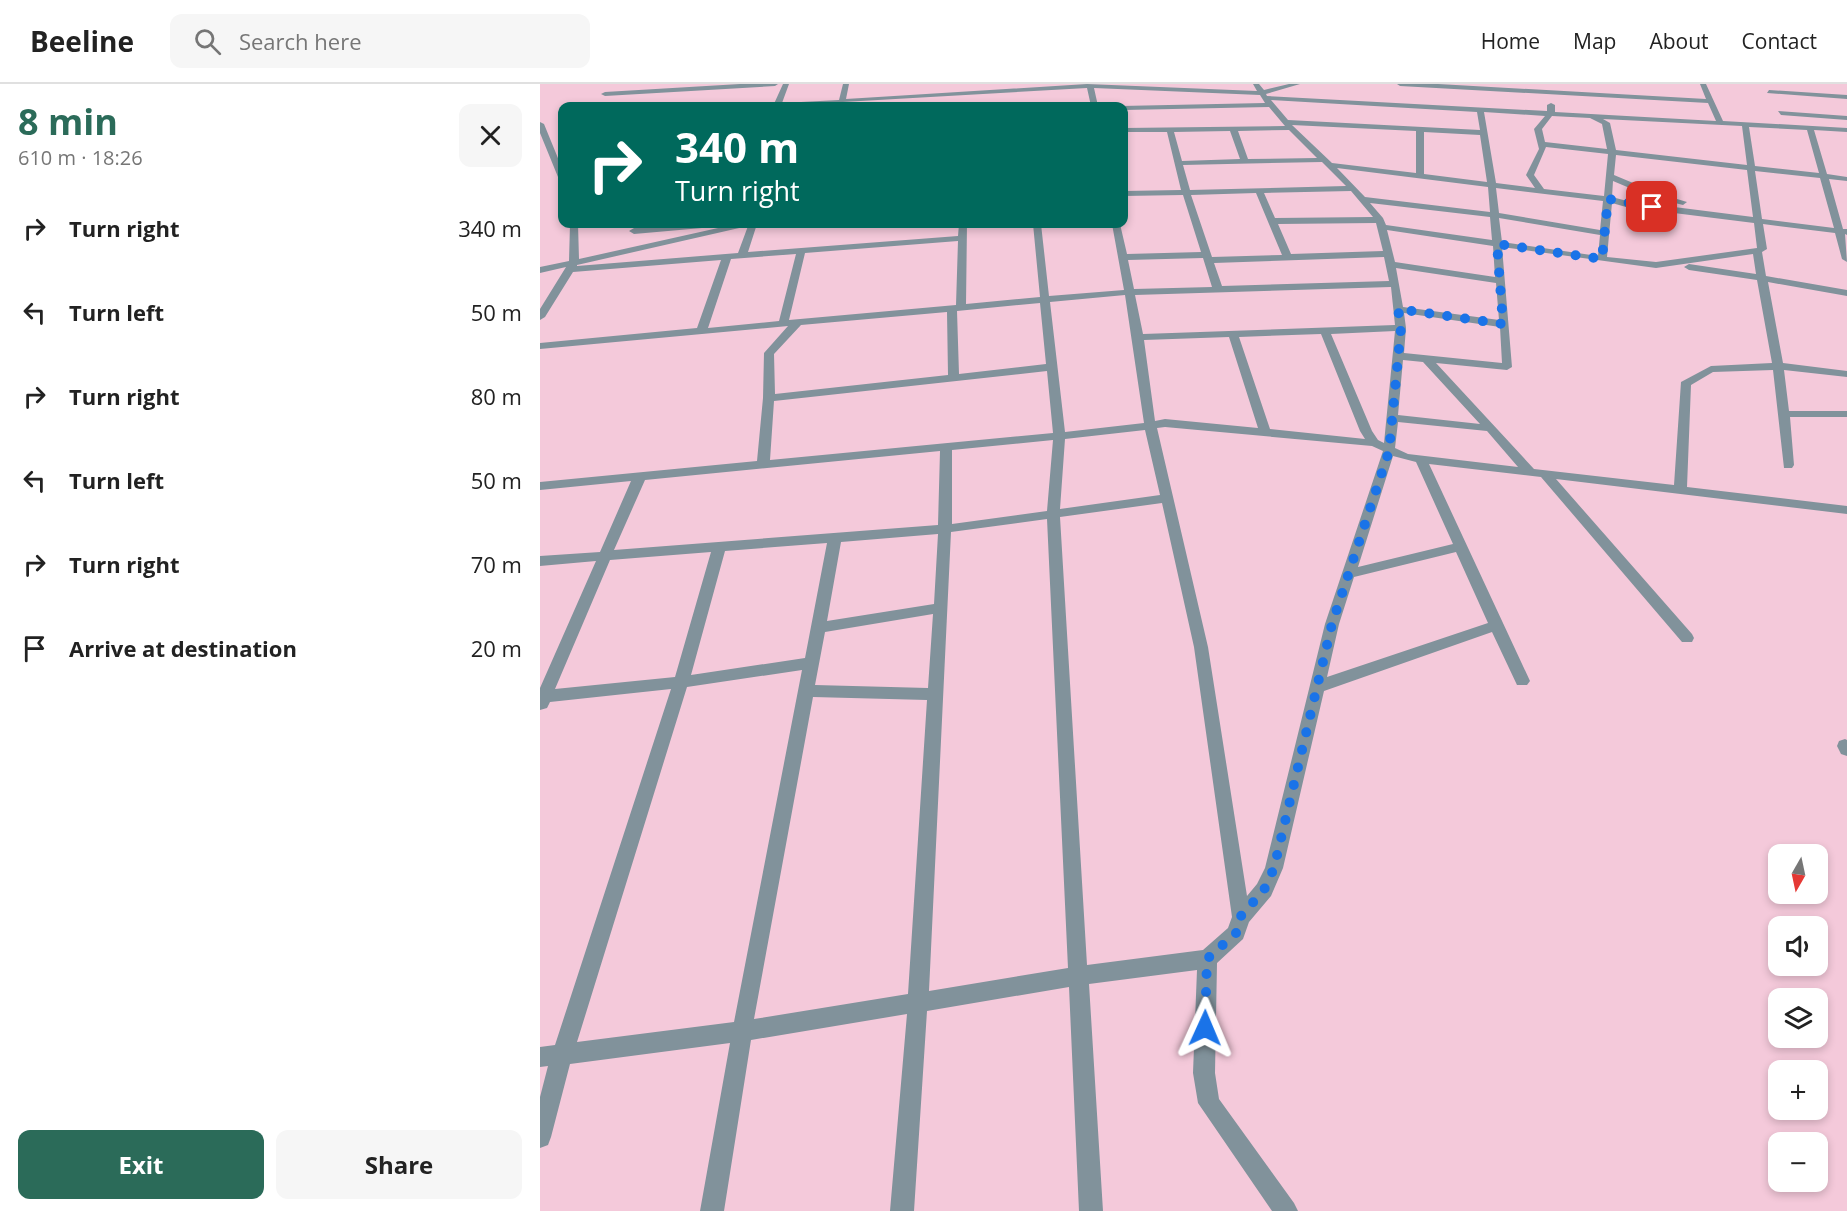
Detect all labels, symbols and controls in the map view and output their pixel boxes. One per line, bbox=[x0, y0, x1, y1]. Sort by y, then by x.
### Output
search box bbox=[170, 14, 590, 68]
text: Beeline bbox=[30, 22, 134, 60]
icon: search bbox=[191, 25, 224, 58]
text: Search here bbox=[239, 26, 362, 56]
text: Home bbox=[1481, 27, 1540, 55]
text: Map bbox=[1573, 27, 1616, 55]
text: About bbox=[1649, 27, 1709, 55]
text: Contact bbox=[1742, 27, 1817, 55]
text: 8 min bbox=[18, 97, 118, 146]
button: close bbox=[459, 104, 522, 167]
text: 340 m bbox=[675, 118, 799, 175]
icon: right bbox=[576, 126, 654, 204]
text: 610 m · 18:26 bbox=[18, 144, 143, 171]
text: Turn right bbox=[675, 172, 800, 209]
pin bbox=[1626, 181, 1677, 232]
icon: arrive bbox=[1635, 190, 1668, 223]
icon: right bbox=[18, 212, 51, 245]
text: Turn right bbox=[69, 213, 180, 243]
text: 340 m bbox=[458, 213, 522, 243]
icon: left bbox=[18, 296, 51, 329]
text: Turn left bbox=[69, 297, 164, 327]
text: 50 m bbox=[471, 297, 522, 327]
icon: right bbox=[18, 380, 51, 413]
text: Turn right bbox=[69, 381, 180, 411]
text: 80 m bbox=[471, 381, 522, 411]
icon: left bbox=[18, 464, 51, 497]
text: Turn left bbox=[69, 465, 164, 495]
text: 50 m bbox=[471, 465, 522, 495]
icon: right bbox=[18, 548, 51, 581]
text: Turn right bbox=[69, 549, 180, 579]
text: 70 m bbox=[471, 549, 522, 579]
icon: arrive bbox=[18, 632, 51, 665]
text: Arrive at destination bbox=[69, 633, 297, 663]
text: 20 m bbox=[471, 633, 522, 663]
north arrow bbox=[1768, 844, 1828, 904]
map controls bbox=[1768, 844, 1828, 1192]
button: sound bbox=[1768, 916, 1828, 976]
button: layers bbox=[1768, 988, 1828, 1048]
position arrow bbox=[1173, 996, 1237, 1060]
button: + bbox=[1768, 1060, 1828, 1120]
button: Exit bbox=[18, 1130, 264, 1199]
button: Share bbox=[276, 1130, 522, 1199]
button: − bbox=[1768, 1132, 1828, 1192]

